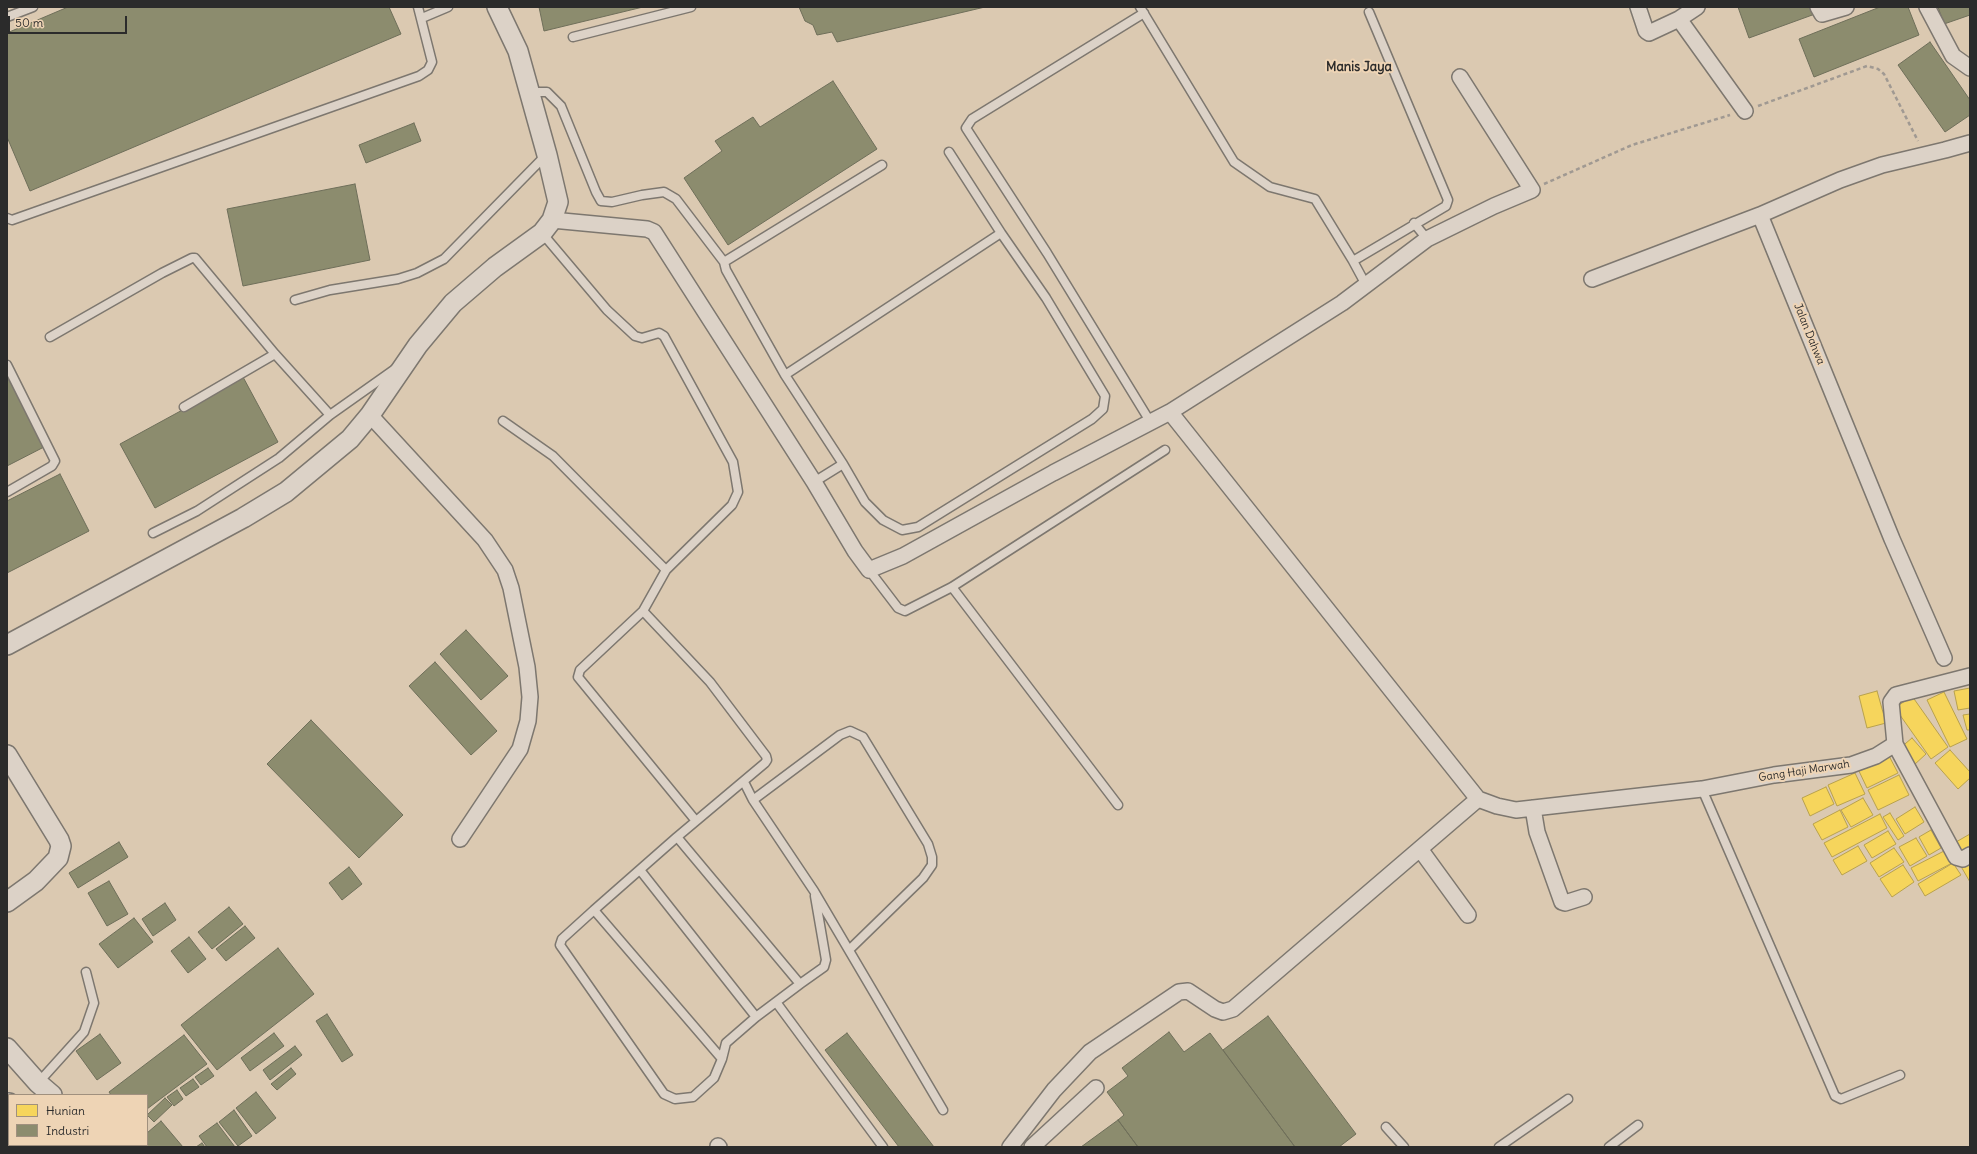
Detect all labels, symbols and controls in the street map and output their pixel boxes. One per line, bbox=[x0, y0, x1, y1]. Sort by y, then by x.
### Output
scale bar bbox=[10, 8, 129, 34]
text: 50 m bbox=[15, 15, 43, 30]
district label: Manis Jaya bbox=[1326, 59, 1392, 75]
street label: Jalan Dahwa bbox=[1791, 301, 1827, 367]
street label: Gang Haji Marwah bbox=[1758, 757, 1850, 785]
legend bbox=[8, 1094, 148, 1146]
text: Hunian bbox=[46, 1103, 85, 1118]
text: Industri bbox=[46, 1123, 89, 1138]

